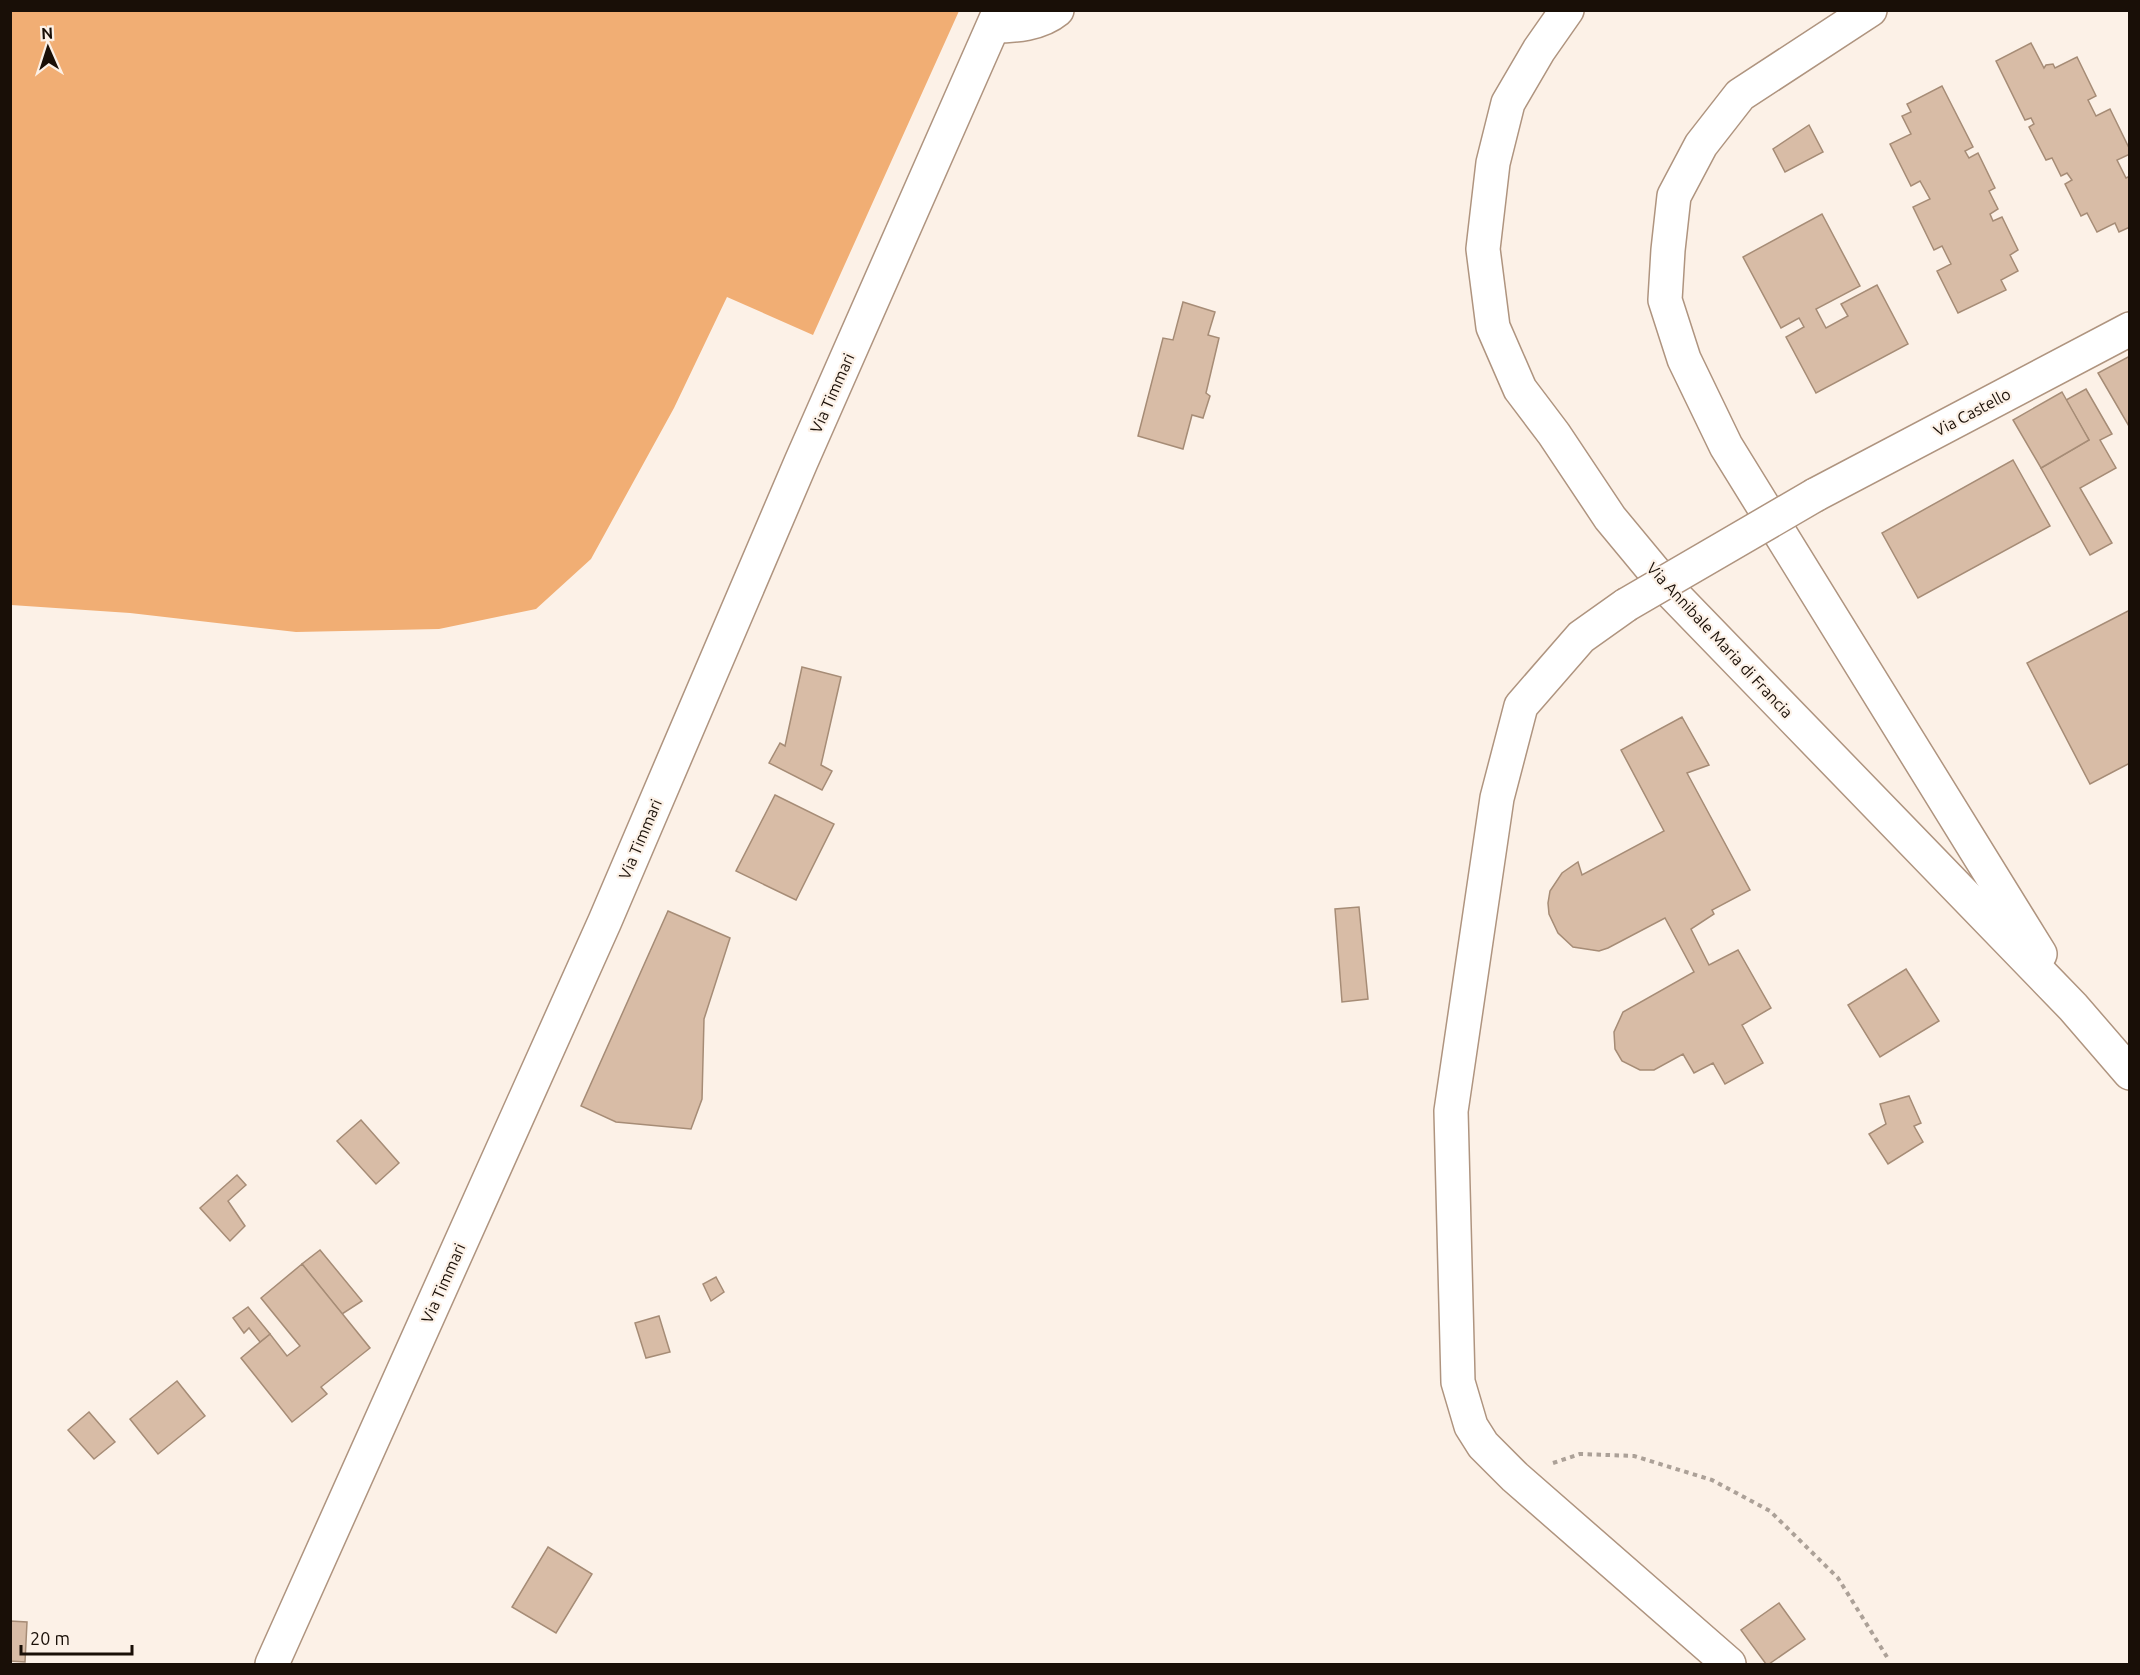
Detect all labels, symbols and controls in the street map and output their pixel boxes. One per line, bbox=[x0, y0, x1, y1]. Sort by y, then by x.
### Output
north arrow bbox=[18, 18, 78, 78]
text: N bbox=[41, 24, 54, 42]
street label: Via Timmari bbox=[806, 350, 858, 436]
street label: Via Castello bbox=[1931, 384, 2013, 440]
street label: Via Annibale Maria di Francia bbox=[1643, 559, 1797, 721]
street label: Via Timmari bbox=[615, 796, 665, 882]
street label: Via Timmari bbox=[417, 1240, 469, 1326]
scale bar bbox=[21, 1618, 132, 1656]
text: 20 m bbox=[30, 1628, 70, 1648]

